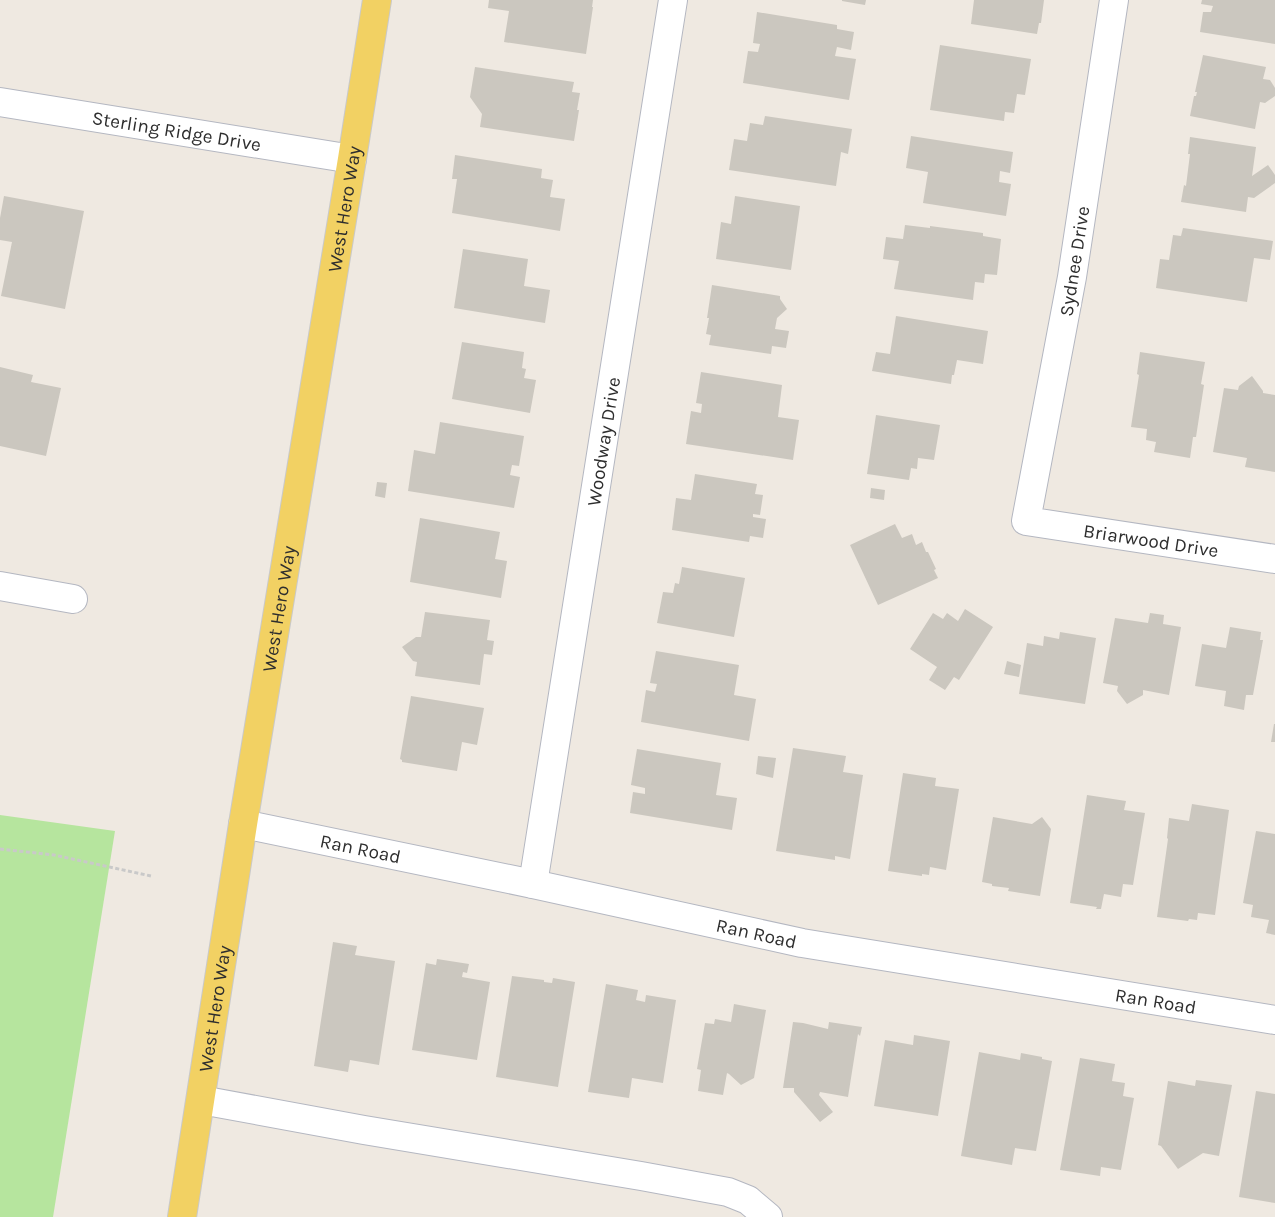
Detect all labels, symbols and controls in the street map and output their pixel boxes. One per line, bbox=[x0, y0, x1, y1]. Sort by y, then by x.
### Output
street label: Sterling Ridge Drive bbox=[90, 107, 263, 156]
street label: West Hero Way bbox=[324, 144, 366, 274]
street label: Sydnee Drive bbox=[1055, 204, 1095, 318]
street label: Woodway Drive bbox=[583, 376, 625, 508]
street label: Briarwood Drive bbox=[1082, 520, 1220, 562]
street label: West Hero Way bbox=[258, 544, 301, 674]
street label: Ran Road bbox=[318, 830, 403, 868]
street label: Ran Road bbox=[714, 914, 799, 954]
street label: West Hero Way bbox=[195, 944, 236, 1073]
street label: Ran Road bbox=[1113, 984, 1198, 1019]

